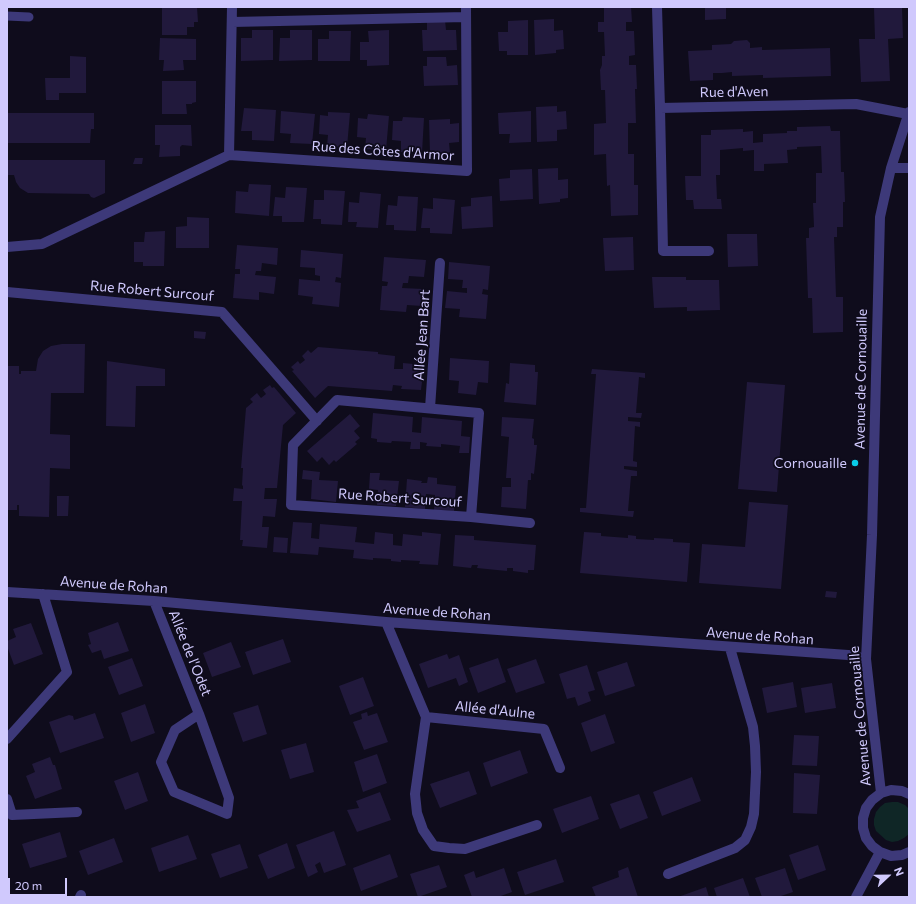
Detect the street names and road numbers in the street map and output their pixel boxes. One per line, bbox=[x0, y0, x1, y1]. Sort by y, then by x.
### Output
street label: Rue d'Aven bbox=[699, 83, 769, 101]
street label: Rue des Côtes d'Armor bbox=[311, 138, 455, 164]
street label: Rue Robert Surcouf bbox=[89, 277, 215, 305]
street label: Allée Jean Bart bbox=[410, 289, 434, 381]
street label: Avenue de Cornouaille bbox=[851, 309, 871, 449]
street label: Rue Robert Surcouf bbox=[337, 485, 463, 511]
street label: Avenue de Rohan bbox=[59, 573, 169, 597]
street label: Avenue de Rohan bbox=[382, 600, 492, 624]
street label: Allée de l'Odet bbox=[165, 608, 215, 698]
street label: Avenue de Rohan bbox=[705, 624, 815, 648]
street label: Avenue de Cornouaille bbox=[846, 645, 874, 787]
street label: Allée d'Aulne bbox=[454, 697, 536, 723]

